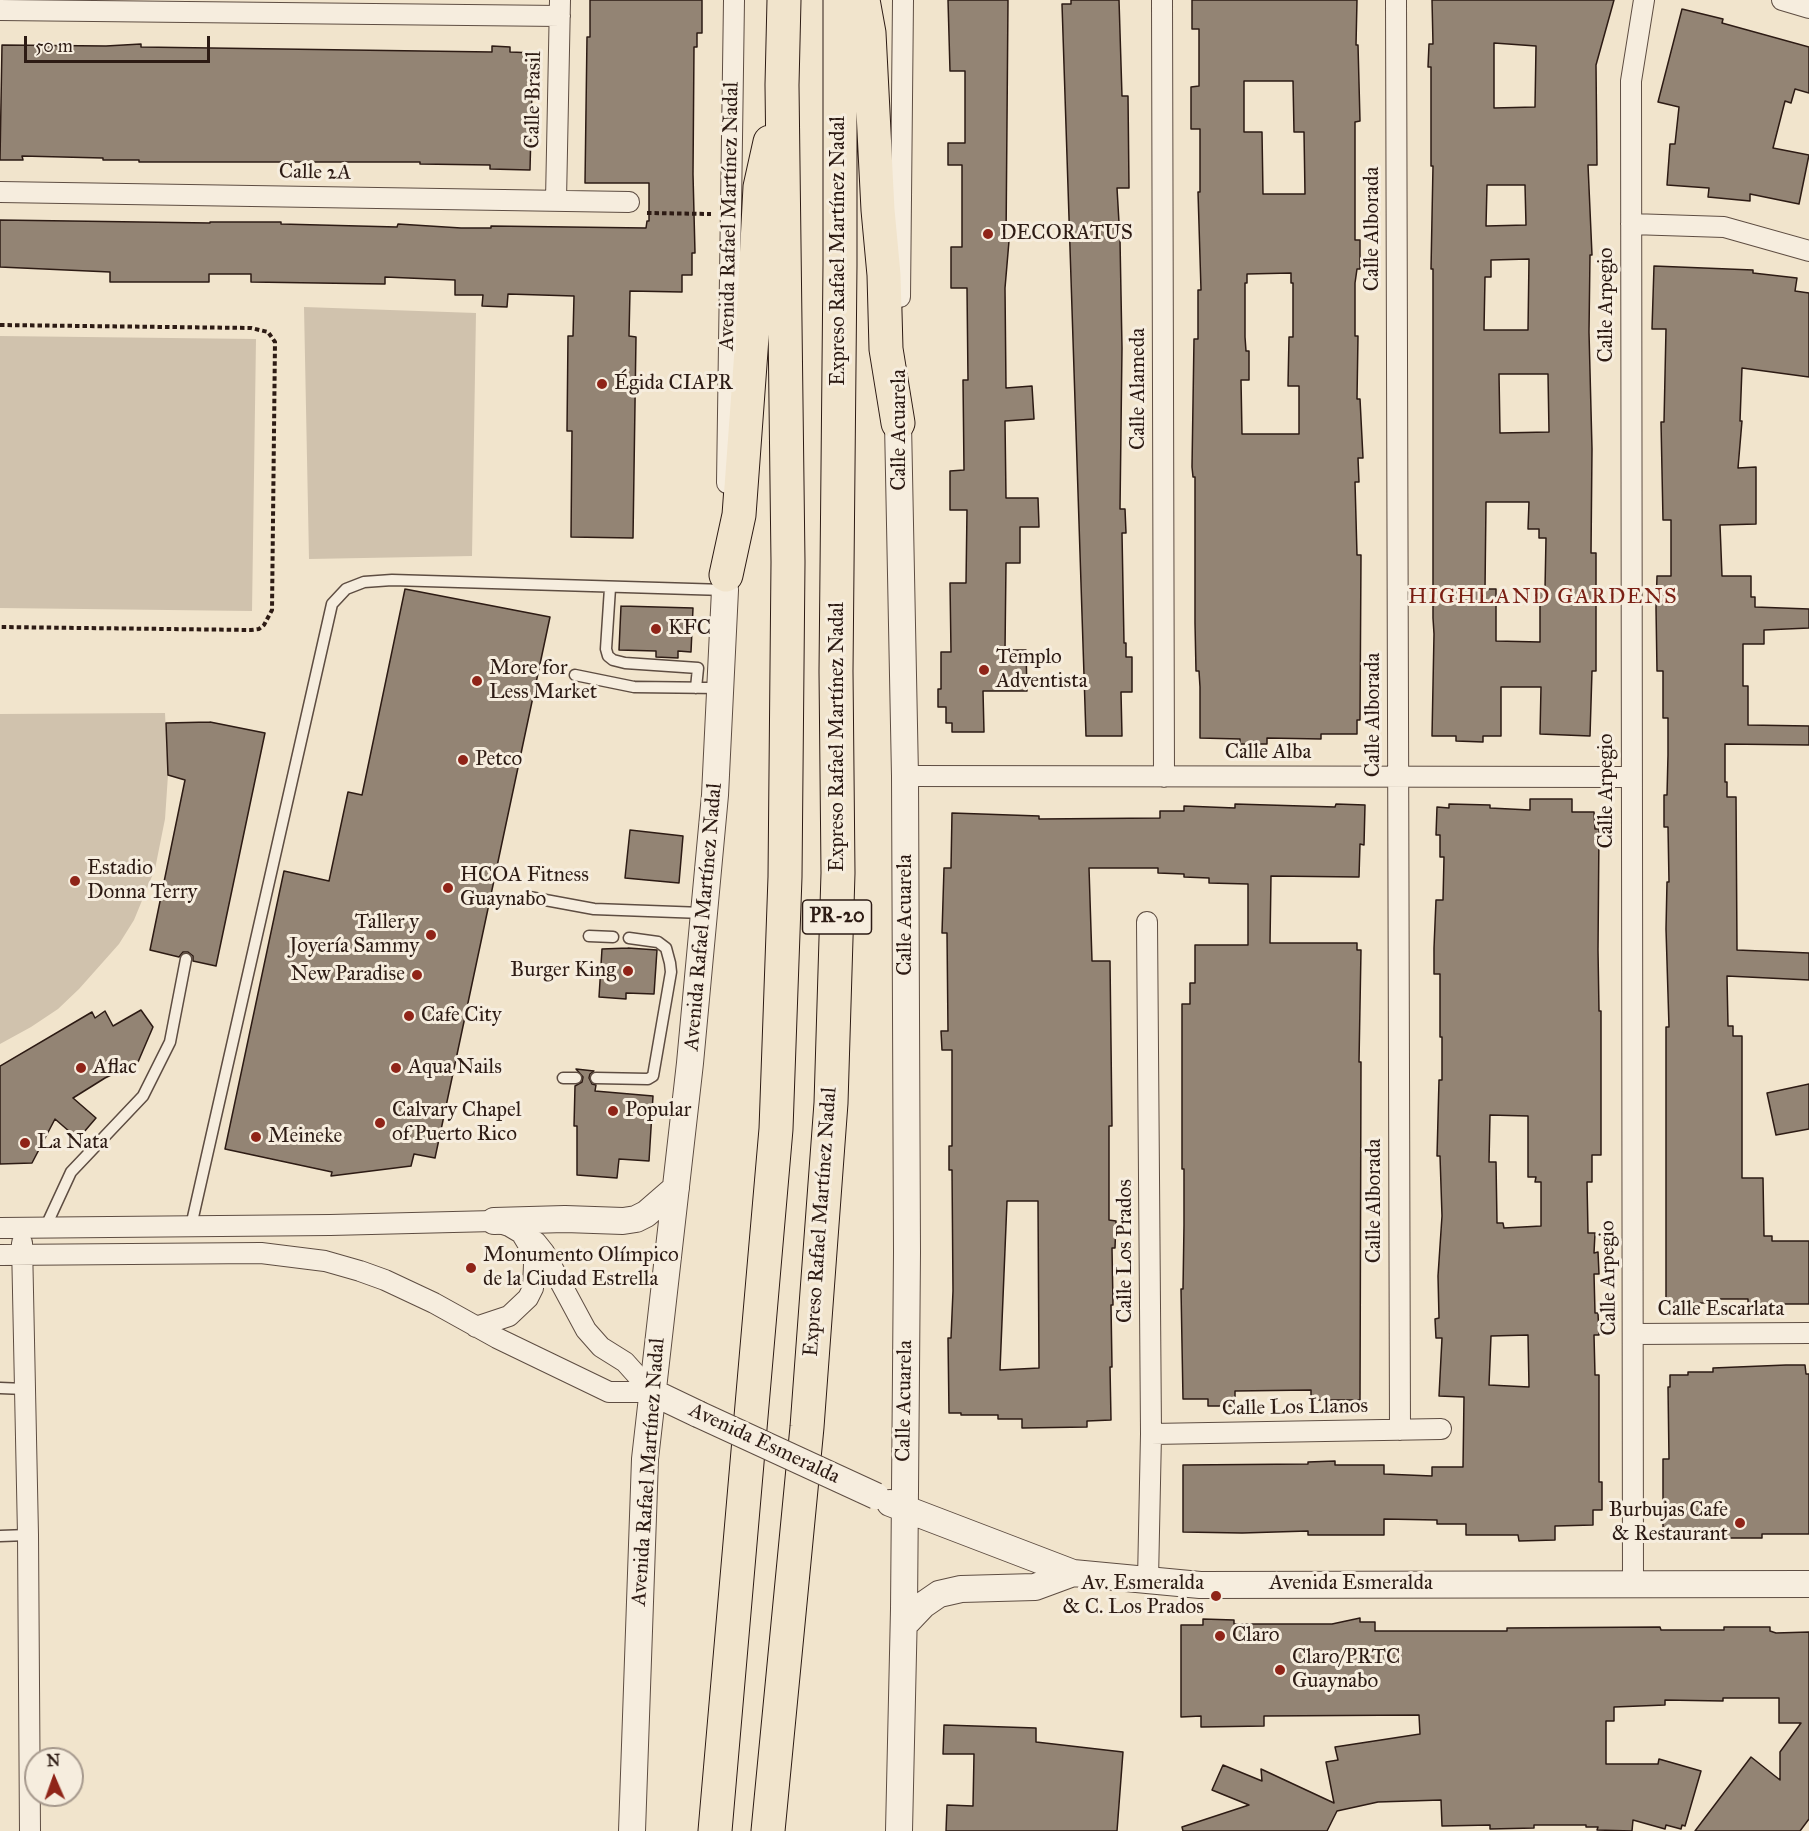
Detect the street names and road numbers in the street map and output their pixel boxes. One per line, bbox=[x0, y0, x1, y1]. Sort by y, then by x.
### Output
street label: Calle Brasil bbox=[521, 51, 547, 149]
street label: Avenida Rafael Martínez Nadal bbox=[715, 81, 745, 351]
street label: Expreso Rafael Martínez Nadal bbox=[826, 116, 852, 386]
street label: Calle 2A bbox=[279, 160, 351, 186]
street label: Calle Alborada bbox=[1360, 167, 1386, 291]
street label: Calle Arpegio bbox=[1594, 247, 1620, 363]
street label: Calle Alameda bbox=[1126, 328, 1152, 450]
street label: Calle Acuarela bbox=[887, 369, 913, 491]
street label: Expreso Rafael Martínez Nadal bbox=[825, 602, 851, 872]
street label: Calle Alborada bbox=[1361, 653, 1387, 777]
street label: Calle Arpegio bbox=[1594, 733, 1620, 849]
street label: Calle Alba bbox=[1225, 740, 1311, 766]
street label: Avenida Rafael Martínez Nadal bbox=[680, 782, 728, 1052]
street label: Calle Acuarela bbox=[893, 854, 919, 976]
road number: PR-20 bbox=[802, 900, 872, 934]
street label: Expreso Rafael Martínez Nadal bbox=[799, 1086, 843, 1358]
street label: Calle Alborada bbox=[1362, 1139, 1388, 1263]
street label: Calle Los Prados bbox=[1113, 1179, 1139, 1323]
street label: Calle Arpegio bbox=[1595, 1220, 1623, 1336]
street label: Calle Escarlata bbox=[1658, 1297, 1784, 1323]
street label: Avenida Rafael Martínez Nadal bbox=[627, 1337, 671, 1607]
street label: Calle Acuarela bbox=[891, 1340, 919, 1462]
street label: Calle Los Llanos bbox=[1222, 1394, 1368, 1422]
street label: Avenida Esmeralda bbox=[685, 1398, 843, 1490]
street label: Avenida Esmeralda bbox=[1269, 1571, 1433, 1597]

